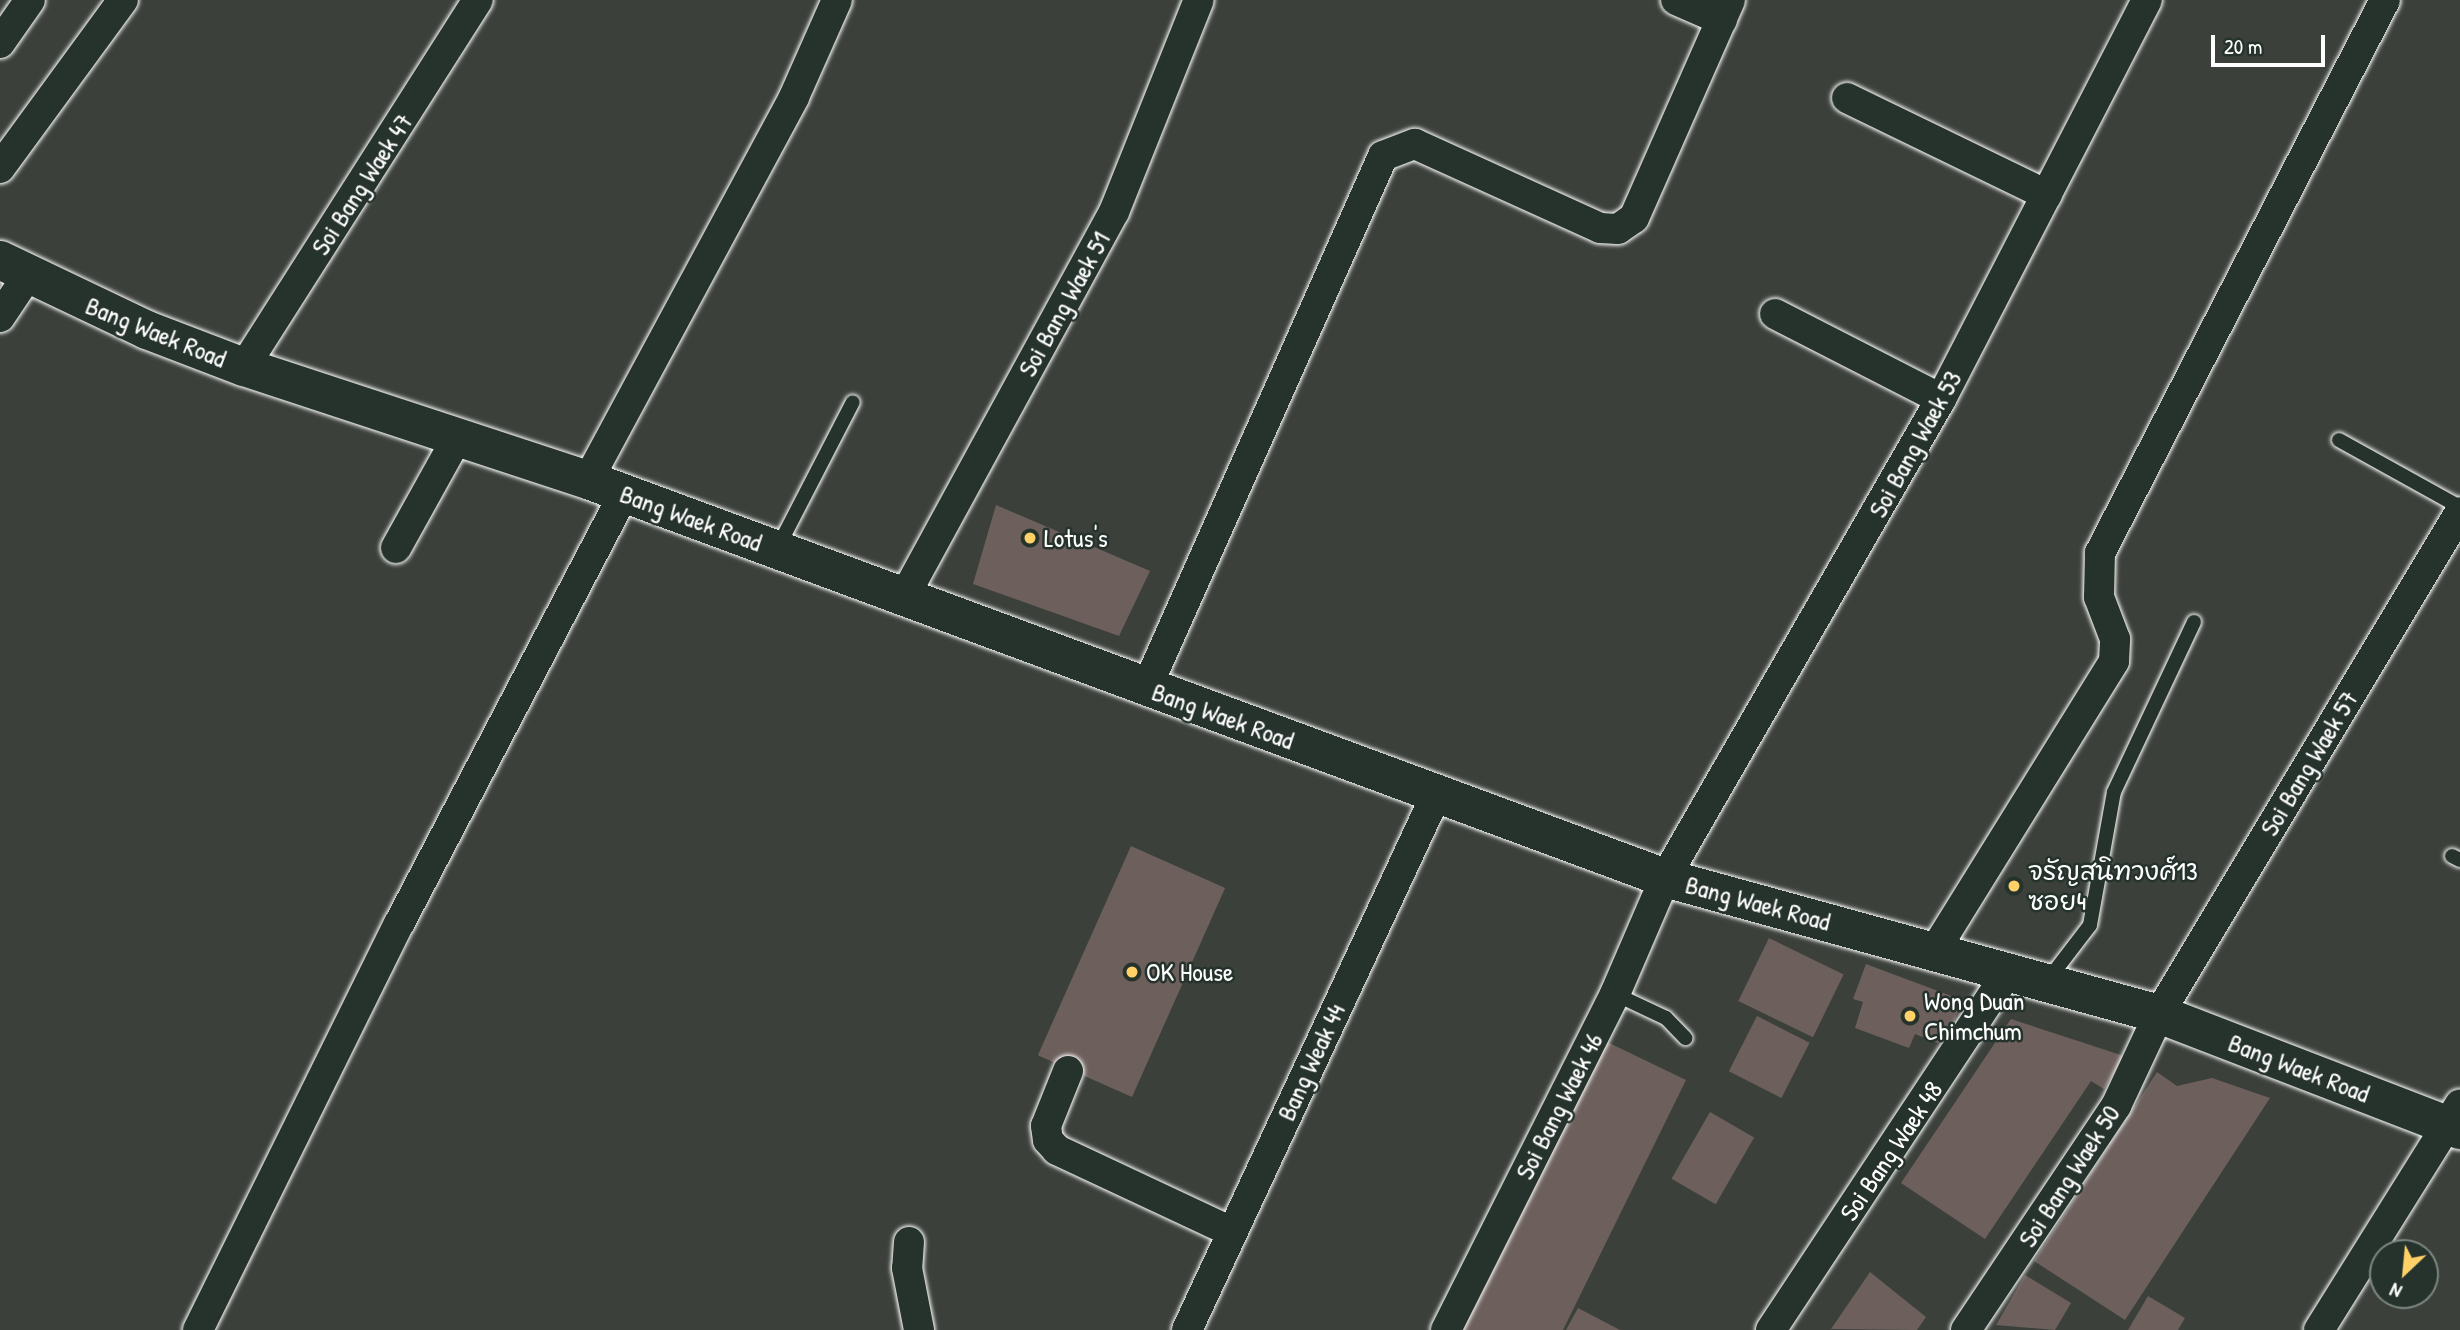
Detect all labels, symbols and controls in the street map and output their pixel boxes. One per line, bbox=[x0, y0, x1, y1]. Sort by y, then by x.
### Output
scale bar bbox=[2215, 21, 2329, 65]
text: 20 m bbox=[2224, 32, 2262, 61]
street label: Soi Bang Waek 47 bbox=[305, 107, 419, 261]
street label: Soi Bang Waek 51 bbox=[1011, 226, 1117, 382]
street label: Bang Waek Road bbox=[81, 290, 231, 374]
street label: Soi Bang Waek 53 bbox=[1862, 365, 1968, 523]
street label: Bang Waek Road bbox=[616, 478, 766, 558]
place label: Lotus's bbox=[1044, 522, 1108, 554]
marker: Lotus's bbox=[1022, 530, 1038, 546]
street label: Bang Waek Road bbox=[1148, 676, 1298, 756]
street label: Soi Bang Waek 57 bbox=[2253, 685, 2365, 841]
place label: จรัญสนิทวงศ์13 ซอย4 bbox=[2028, 855, 2198, 917]
street label: Bang Waek Road bbox=[1682, 869, 1834, 937]
marker: จรัญสนิทวงศ์13 ซอย4 bbox=[2006, 878, 2022, 894]
place label: OK House bbox=[1146, 956, 1233, 988]
marker: OK House bbox=[1124, 964, 1140, 980]
place label: Wong Duan Chimchum bbox=[1924, 985, 2024, 1046]
street label: Bang Weak 44 bbox=[1270, 999, 1352, 1125]
marker: Wong Duan Chimchum bbox=[1902, 1008, 1918, 1024]
street label: Soi Bang Waek 46 bbox=[1509, 1027, 1609, 1185]
street label: Bang Waek Road bbox=[2224, 1027, 2374, 1109]
street label: Soi Bang Waek 48 bbox=[1833, 1075, 1949, 1227]
street label: Soi Bang Waek 50 bbox=[2012, 1099, 2126, 1253]
north arrow bbox=[2369, 1239, 2439, 1309]
text: N bbox=[2385, 1277, 2406, 1305]

